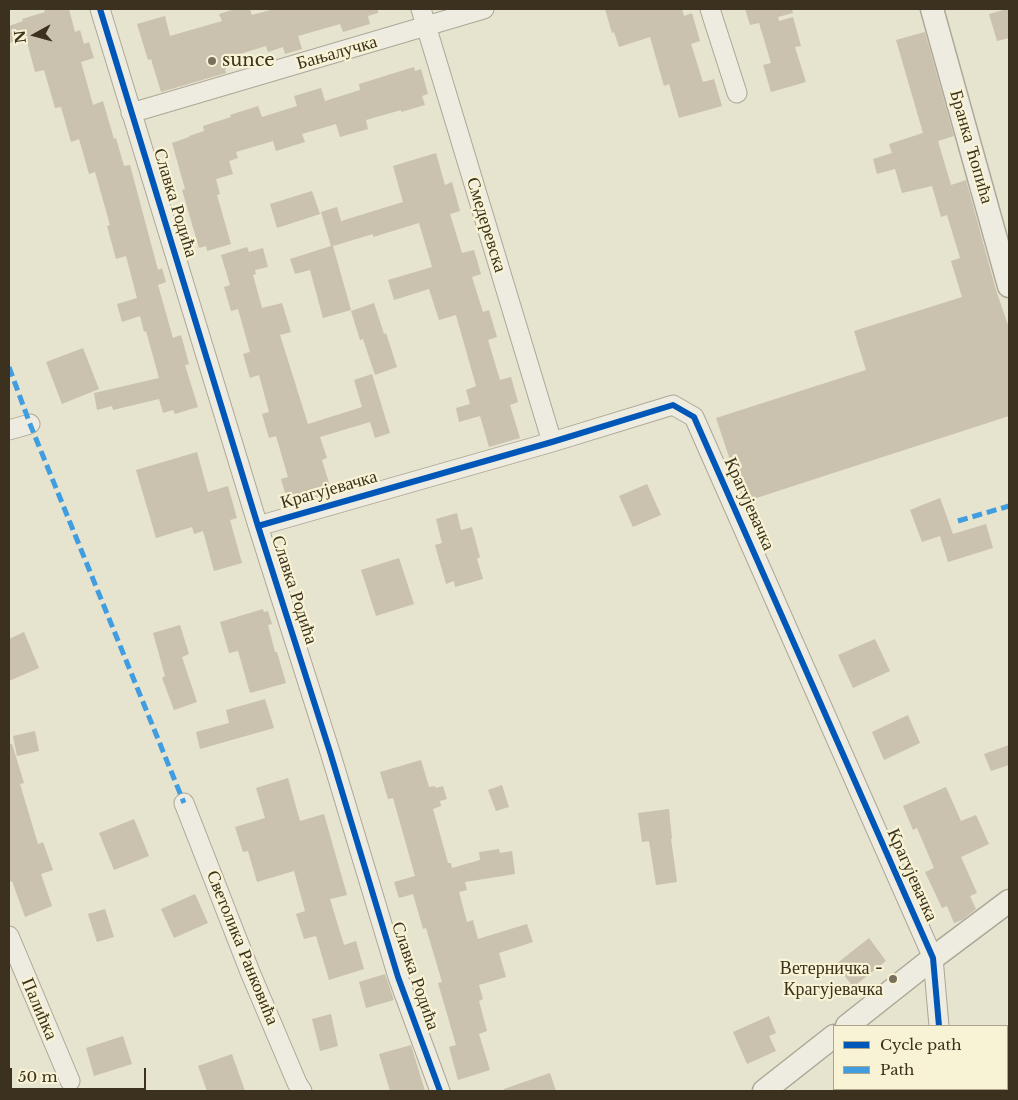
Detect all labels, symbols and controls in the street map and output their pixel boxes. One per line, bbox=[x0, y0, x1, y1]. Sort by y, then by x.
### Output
north arrow bbox=[10, 10, 60, 60]
text: N bbox=[10, 29, 30, 44]
street label: Бањалучка bbox=[294, 31, 380, 75]
place label: sunce bbox=[222, 50, 275, 72]
marker: sunce bbox=[206, 55, 218, 67]
street label: Бранка Ћопића bbox=[944, 88, 998, 206]
street label: Славка Родића bbox=[148, 146, 202, 260]
street label: Смедеревска bbox=[461, 175, 511, 275]
street label: Крагујевачка bbox=[719, 454, 779, 554]
street label: Крагујевачка bbox=[278, 466, 380, 514]
street label: Славка Родића bbox=[266, 533, 322, 647]
street label: Крагујевачка bbox=[882, 825, 942, 925]
street label: Светолика Ранковића bbox=[201, 868, 283, 1028]
street label: Славка Родића bbox=[386, 919, 444, 1033]
place label: Ветерничка - Крагујевачка bbox=[780, 958, 883, 1001]
marker: Ветерничка - Крагујевачка bbox=[887, 973, 899, 985]
street label: Палићка bbox=[16, 975, 62, 1043]
legend bbox=[833, 1025, 1008, 1090]
text: Cycle path bbox=[880, 1035, 962, 1054]
scale bar bbox=[12, 1058, 149, 1090]
text: Path bbox=[880, 1060, 914, 1079]
text: 50 m bbox=[18, 1067, 58, 1086]

